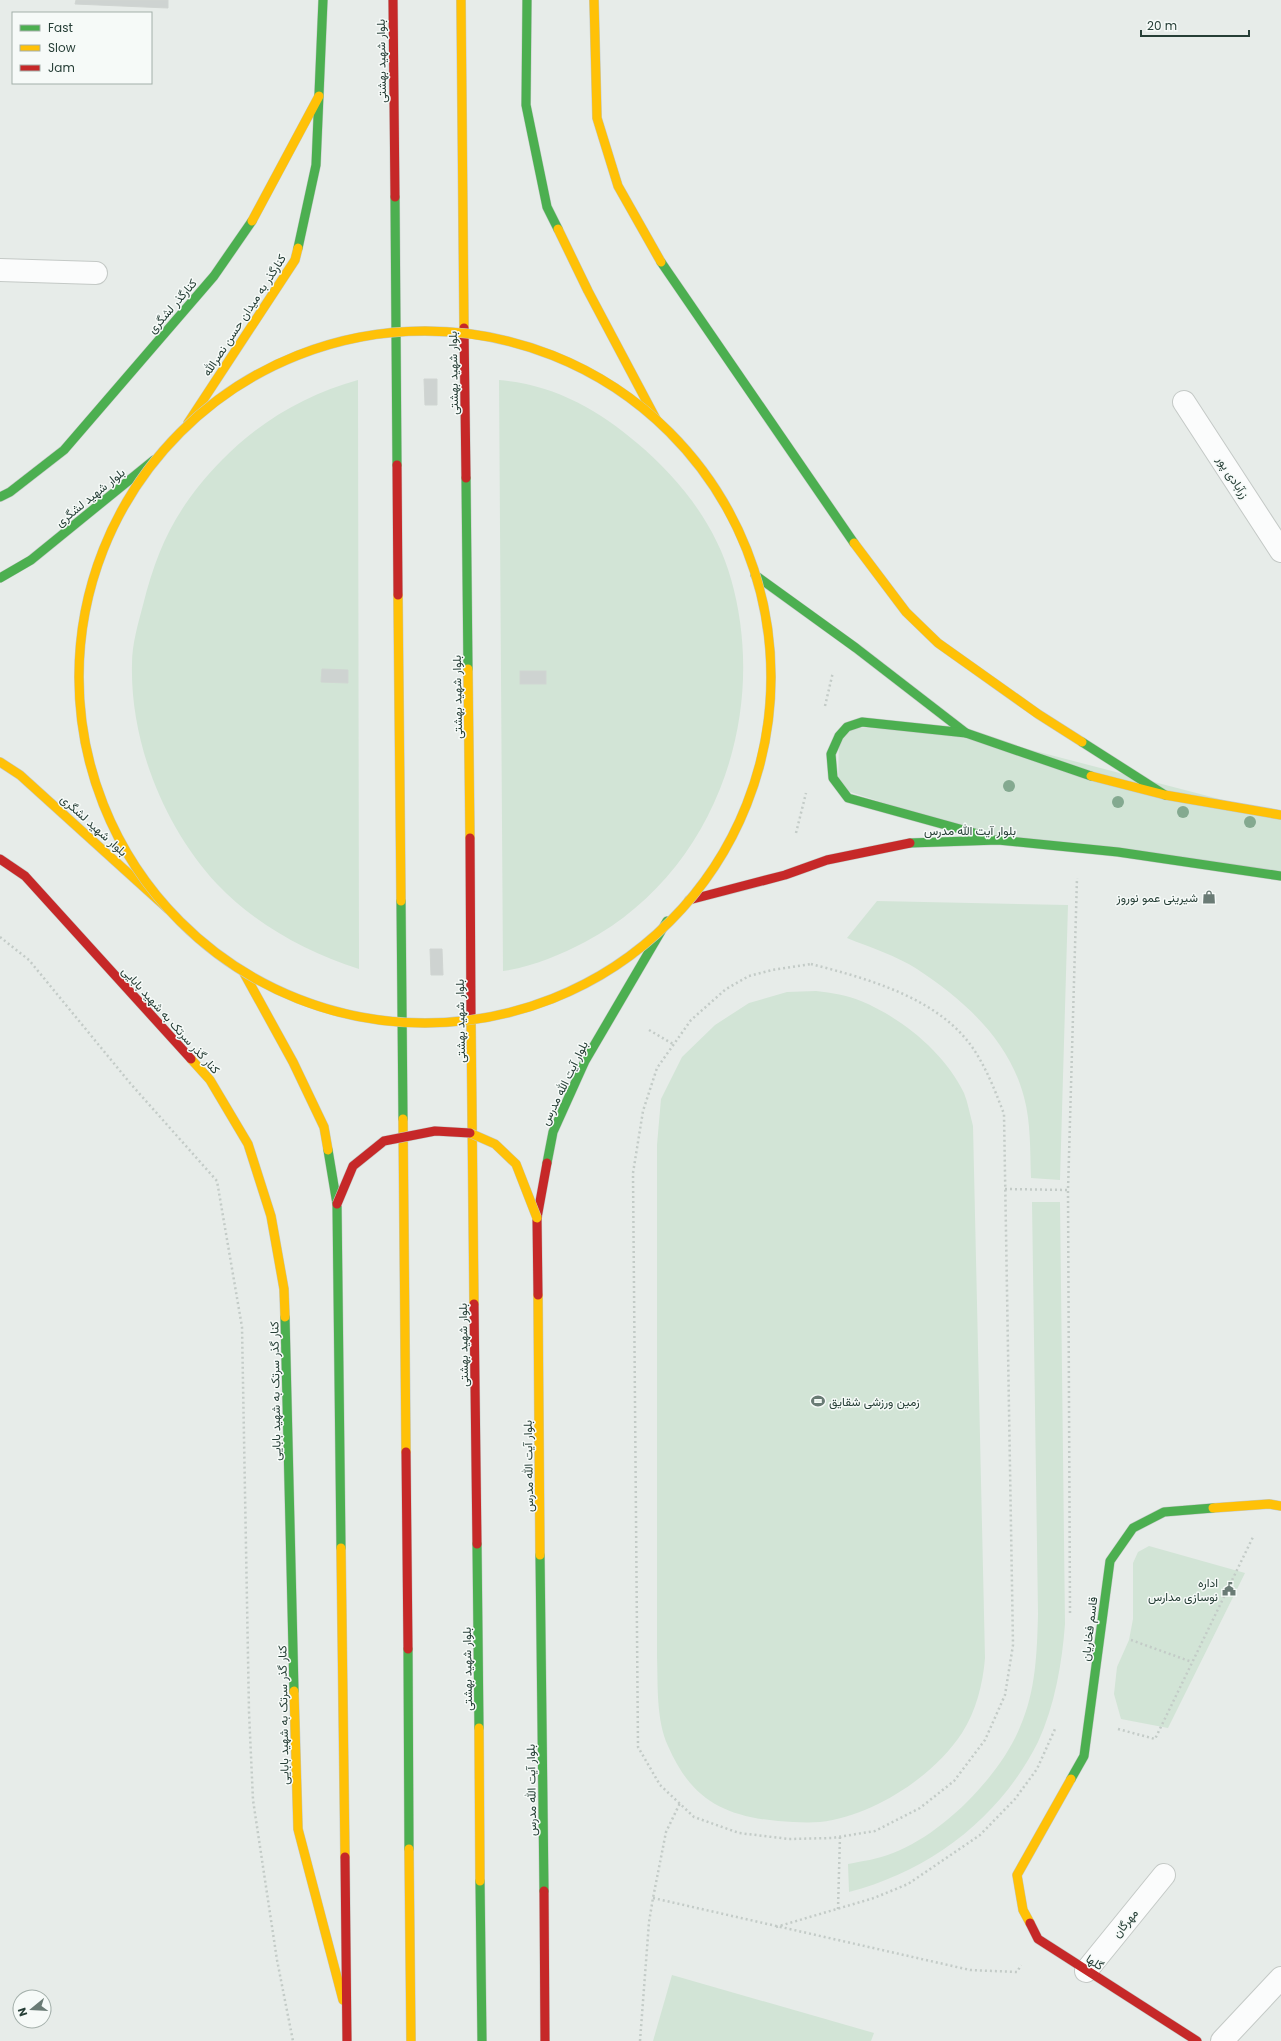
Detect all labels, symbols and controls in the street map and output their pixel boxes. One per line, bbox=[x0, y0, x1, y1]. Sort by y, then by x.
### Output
legend bbox=[12, 12, 152, 84]
scale bar bbox=[1141, 12, 1249, 38]
text: 20 m bbox=[1147, 17, 1177, 34]
text: Fast bbox=[48, 19, 73, 36]
street label: بلوار شهید بهشتی bbox=[372, 19, 390, 103]
text: Slow bbox=[48, 39, 76, 56]
text: Jam bbox=[48, 59, 75, 76]
street label: کنارگذر به میدان حسن نصرالله bbox=[198, 251, 290, 379]
street label: کنارگذر لشگری bbox=[143, 275, 201, 337]
street label: بلوار شهید بهشتی bbox=[444, 331, 462, 415]
street label: زرآبادی پور bbox=[1212, 451, 1253, 502]
street label: بلوار شهید لشگری bbox=[52, 464, 128, 530]
street label: بلوار شهید بهشتی bbox=[448, 655, 466, 739]
street label: بلوار شهید لشگری bbox=[57, 790, 131, 860]
street label: بلوار آیت الله مدرس bbox=[924, 822, 1016, 839]
place label: شیرینی عمو نوروز bbox=[1116, 889, 1198, 906]
shop icon: شیرینی عمو نوروز bbox=[1201, 889, 1217, 905]
street label: کنار گذر سرتک به شهید بابایی bbox=[118, 962, 224, 1078]
street label: بلوار شهید بهشتی bbox=[451, 979, 469, 1063]
street label: بلوار آیت الله مدرس bbox=[536, 1038, 592, 1128]
street label: بلوار شهید بهشتی bbox=[454, 1303, 472, 1387]
street label: کنار گذر سرتک به شهید بابایی bbox=[265, 1321, 285, 1461]
sports icon: زمین ورزشی شقایق bbox=[810, 1393, 826, 1409]
place label: زمین ورزشی شقایق bbox=[829, 1393, 920, 1410]
street label: بلوار آیت الله مدرس bbox=[519, 1420, 537, 1512]
place label: اداره نوسازی مدارس bbox=[1148, 1574, 1218, 1605]
public building icon: اداره نوسازی مدارس bbox=[1221, 1581, 1237, 1597]
street label: قاسم فخاریان bbox=[1077, 1596, 1101, 1662]
street label: بلوار شهید بهشتی bbox=[458, 1627, 476, 1711]
street label: کنار گذر سرتک به شهید بابایی bbox=[273, 1645, 293, 1785]
street label: بلوار آیت الله مدرس bbox=[522, 1744, 540, 1836]
street label: مهرگان bbox=[1108, 1905, 1142, 1941]
street label: گلها bbox=[1083, 1950, 1107, 1974]
north arrow bbox=[12, 1989, 52, 2029]
text: N bbox=[14, 2006, 31, 2019]

